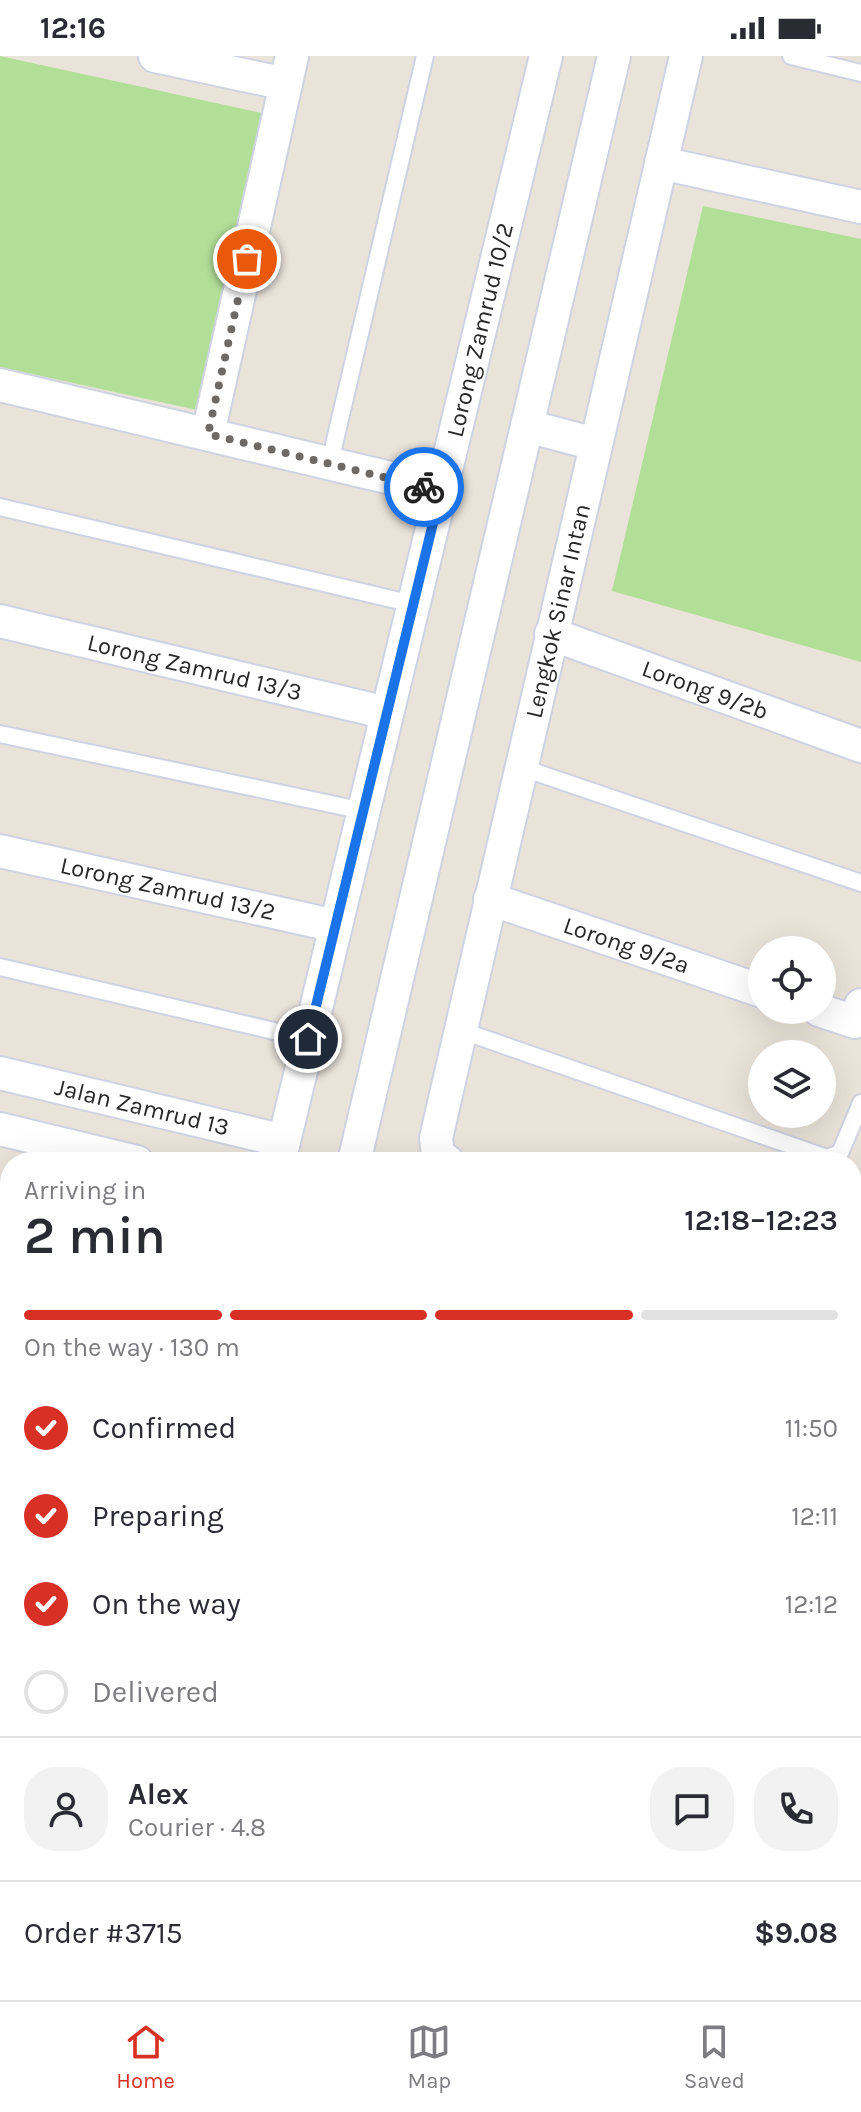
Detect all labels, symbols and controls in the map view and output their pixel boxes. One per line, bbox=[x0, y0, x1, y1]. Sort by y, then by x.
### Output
text: 12:16 bbox=[40, 10, 106, 46]
street label: Lorong Zamrud 10/2 bbox=[441, 220, 519, 440]
pin bbox=[213, 225, 281, 293]
icon: bag bbox=[225, 237, 269, 281]
courier bbox=[384, 447, 464, 527]
icon: bike bbox=[402, 465, 446, 509]
street label: Lengkok Sinar Intan bbox=[519, 501, 596, 721]
street label: Lorong Zamrud 13/3 bbox=[84, 628, 305, 706]
street label: Lorong 9/2b bbox=[638, 654, 772, 725]
street label: Lorong Zamrud 13/2 bbox=[58, 851, 278, 926]
street label: Lorong 9/2a bbox=[560, 911, 693, 979]
map controls bbox=[748, 936, 836, 1128]
button: locate bbox=[748, 936, 836, 1024]
pin bbox=[274, 1005, 342, 1073]
icon: home bbox=[286, 1017, 330, 1061]
button: layers bbox=[748, 1040, 836, 1128]
street label: Jalan Zamrud 13 bbox=[52, 1073, 232, 1141]
text: Arriving in bbox=[24, 1175, 146, 1206]
text: 12:18–12:23 bbox=[684, 1202, 838, 1238]
text: 2 min bbox=[24, 1205, 166, 1266]
text: On the way · 130 m bbox=[24, 1332, 240, 1363]
icon: check bbox=[24, 1406, 68, 1450]
text: Confirmed bbox=[92, 1410, 236, 1446]
text: 11:50 bbox=[785, 1413, 838, 1444]
icon: check bbox=[24, 1494, 68, 1538]
text: Preparing bbox=[92, 1498, 224, 1534]
text: 12:11 bbox=[791, 1501, 838, 1532]
icon: check bbox=[24, 1582, 68, 1626]
text: On the way bbox=[92, 1586, 241, 1622]
text: 12:12 bbox=[785, 1589, 838, 1620]
text: Delivered bbox=[92, 1674, 219, 1710]
button: person bbox=[24, 1767, 108, 1851]
button: chat bbox=[650, 1767, 734, 1851]
button: phone bbox=[754, 1767, 838, 1851]
text: Alex bbox=[128, 1776, 188, 1812]
text: Courier · 4.8 bbox=[128, 1812, 266, 1843]
text: Order #3715 bbox=[24, 1915, 183, 1951]
text: $9.08 bbox=[754, 1915, 838, 1951]
tab: Home bbox=[116, 2020, 175, 2094]
tab: Map bbox=[407, 2020, 451, 2094]
tab: Saved bbox=[684, 2020, 745, 2094]

